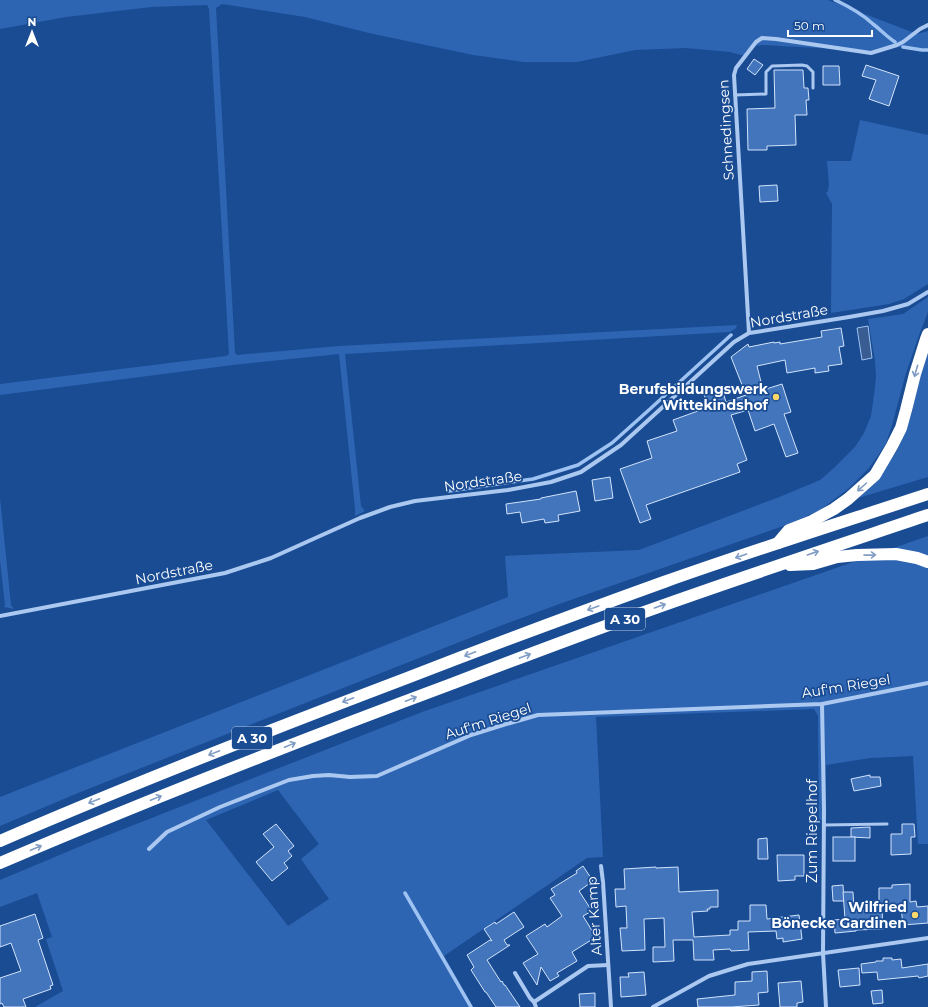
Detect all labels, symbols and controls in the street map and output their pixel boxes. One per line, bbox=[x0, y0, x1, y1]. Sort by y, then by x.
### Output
north arrow bbox=[12, 12, 52, 52]
scale bar bbox=[788, 12, 872, 38]
text: N bbox=[28, 15, 36, 29]
text: 50 m bbox=[794, 18, 825, 33]
street label: Schnedingsen bbox=[714, 79, 738, 181]
street label: Nordstraße bbox=[749, 300, 829, 332]
one-way arrow bbox=[911, 364, 919, 377]
place label: Berufsbildungswerk Wittekindshof bbox=[619, 380, 769, 414]
marker: Berufsbildungswerk Wittekindshof bbox=[771, 392, 781, 402]
street label: Nordstraße bbox=[443, 467, 523, 495]
one-way arrow bbox=[857, 482, 867, 491]
one-way arrow bbox=[807, 549, 819, 557]
one-way arrow bbox=[863, 551, 876, 558]
one-way arrow bbox=[736, 552, 748, 560]
street label: Nordstraße bbox=[134, 556, 214, 588]
one-way arrow bbox=[654, 602, 666, 610]
one-way arrow bbox=[587, 605, 599, 613]
road number: A 30 bbox=[605, 608, 645, 630]
one-way arrow bbox=[464, 650, 476, 658]
one-way arrow bbox=[519, 652, 532, 659]
street label: Auf'm Riegel bbox=[800, 670, 892, 702]
one-way arrow bbox=[405, 694, 417, 702]
one-way arrow bbox=[343, 697, 355, 705]
street label: Auf'm Riegel bbox=[443, 699, 533, 743]
road number: A 30 bbox=[232, 727, 272, 749]
one-way arrow bbox=[284, 741, 296, 749]
one-way arrow bbox=[209, 749, 221, 757]
street label: Zum Riepelhof bbox=[803, 778, 821, 883]
one-way arrow bbox=[150, 794, 162, 802]
one-way arrow bbox=[88, 798, 100, 805]
one-way arrow bbox=[29, 843, 41, 851]
street label: Alter Kamp bbox=[582, 876, 606, 956]
place label: Wilfried Bönecke Gardinen bbox=[771, 898, 907, 932]
marker: Wilfried Bönecke Gardinen bbox=[910, 910, 920, 920]

